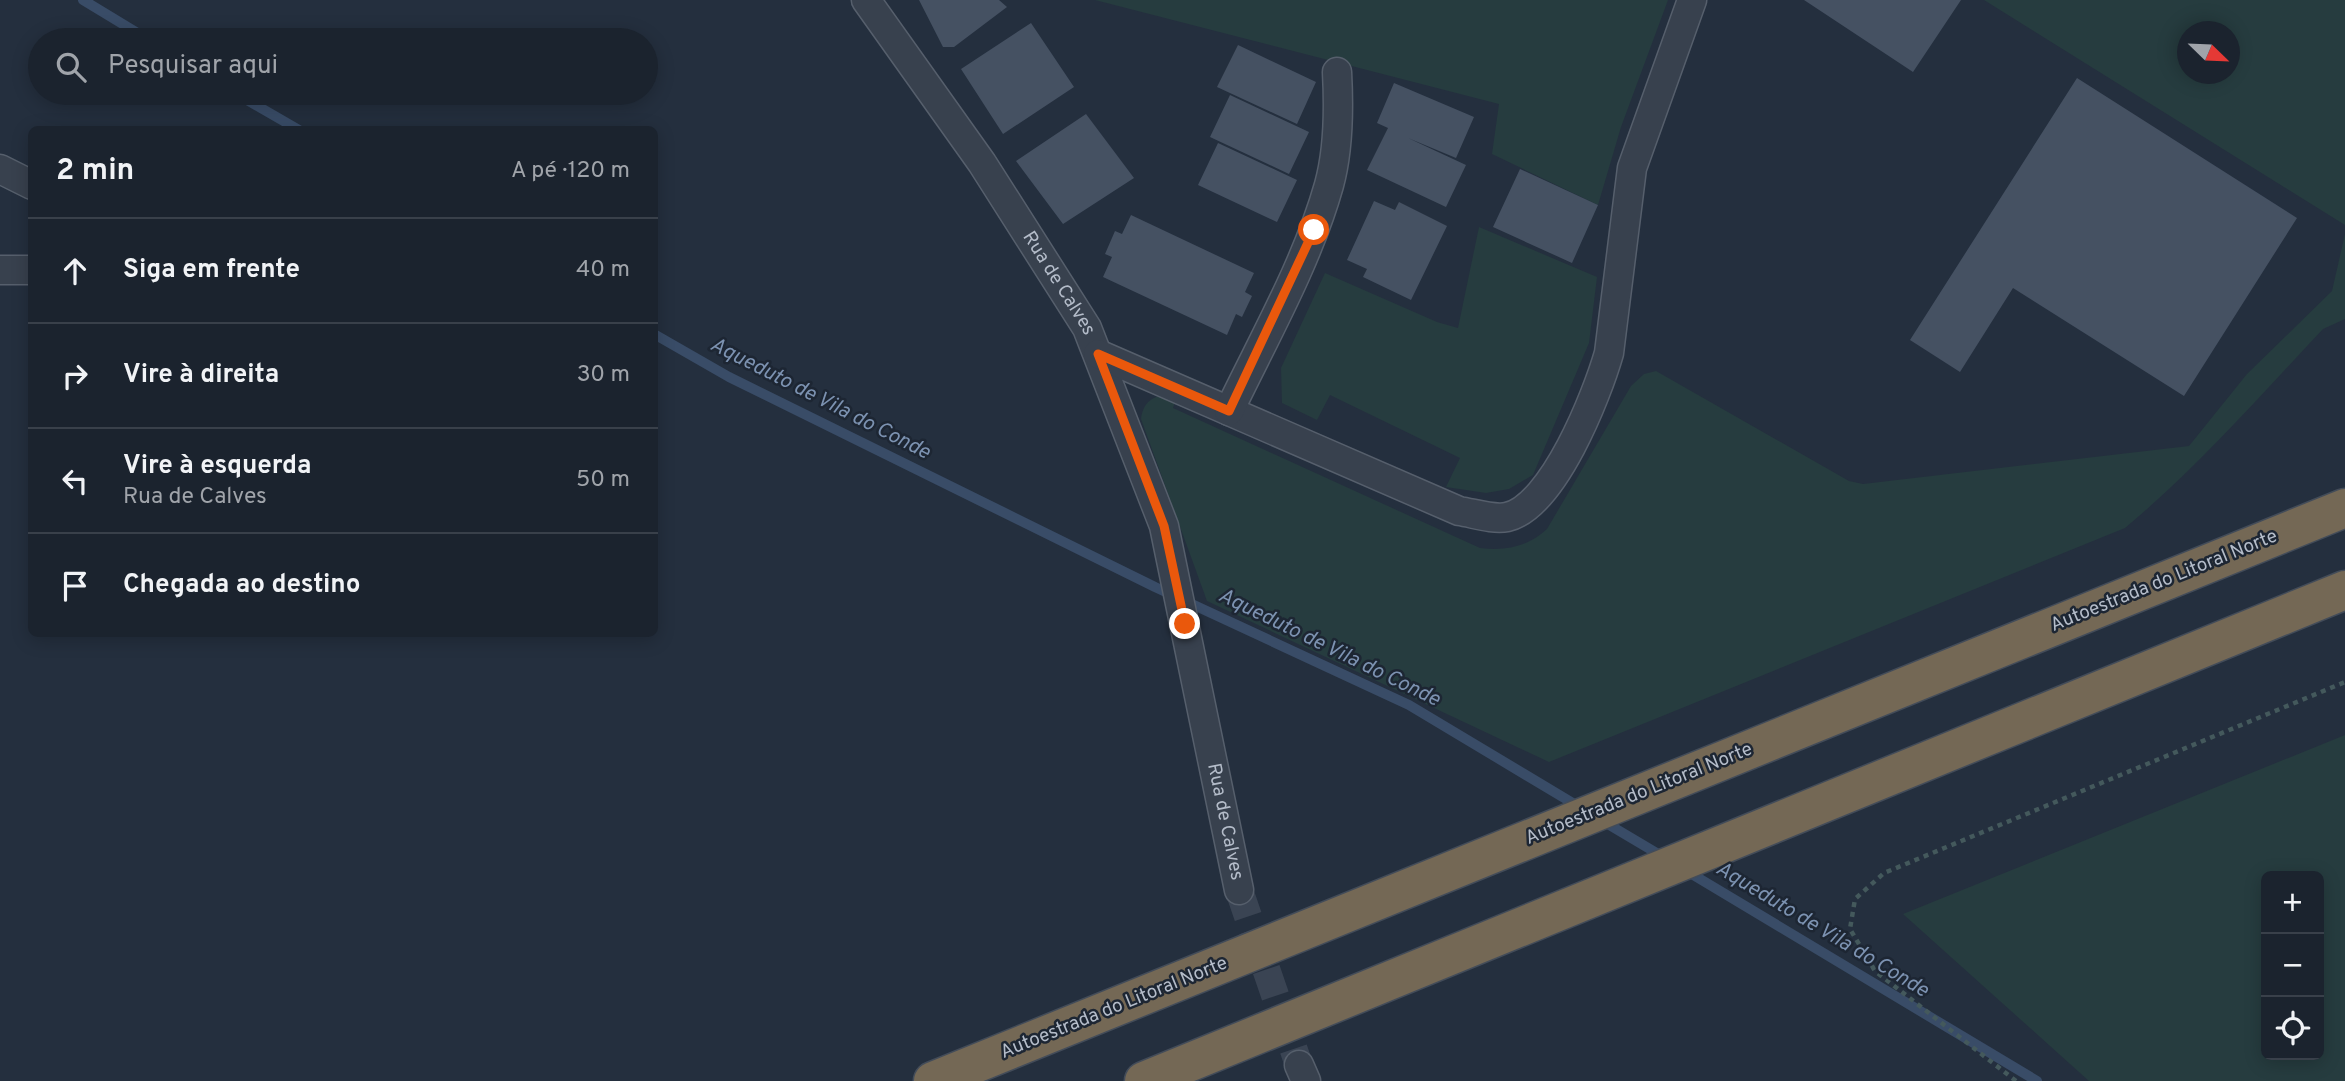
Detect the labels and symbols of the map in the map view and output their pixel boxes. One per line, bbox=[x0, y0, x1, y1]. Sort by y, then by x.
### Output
north arrow bbox=[2177, 21, 2240, 84]
route start bbox=[1298, 214, 1329, 245]
street label: Rua de Calves bbox=[1017, 227, 1101, 339]
water label: Aqueduto de Vila do Conde bbox=[705, 332, 936, 467]
street label: Autoestrada do Litoral Norte bbox=[2047, 524, 2281, 638]
water label: Aqueduto de Vila do Conde bbox=[1214, 582, 1445, 714]
route end bbox=[1169, 608, 1200, 639]
street label: Autoestrada do Litoral Norte bbox=[1522, 737, 1756, 851]
street label: Rua de Calves bbox=[1201, 761, 1249, 882]
water label: Aqueduto de Vila do Conde bbox=[1711, 856, 1934, 1005]
street label: Autoestrada do Litoral Norte bbox=[997, 951, 1231, 1065]

